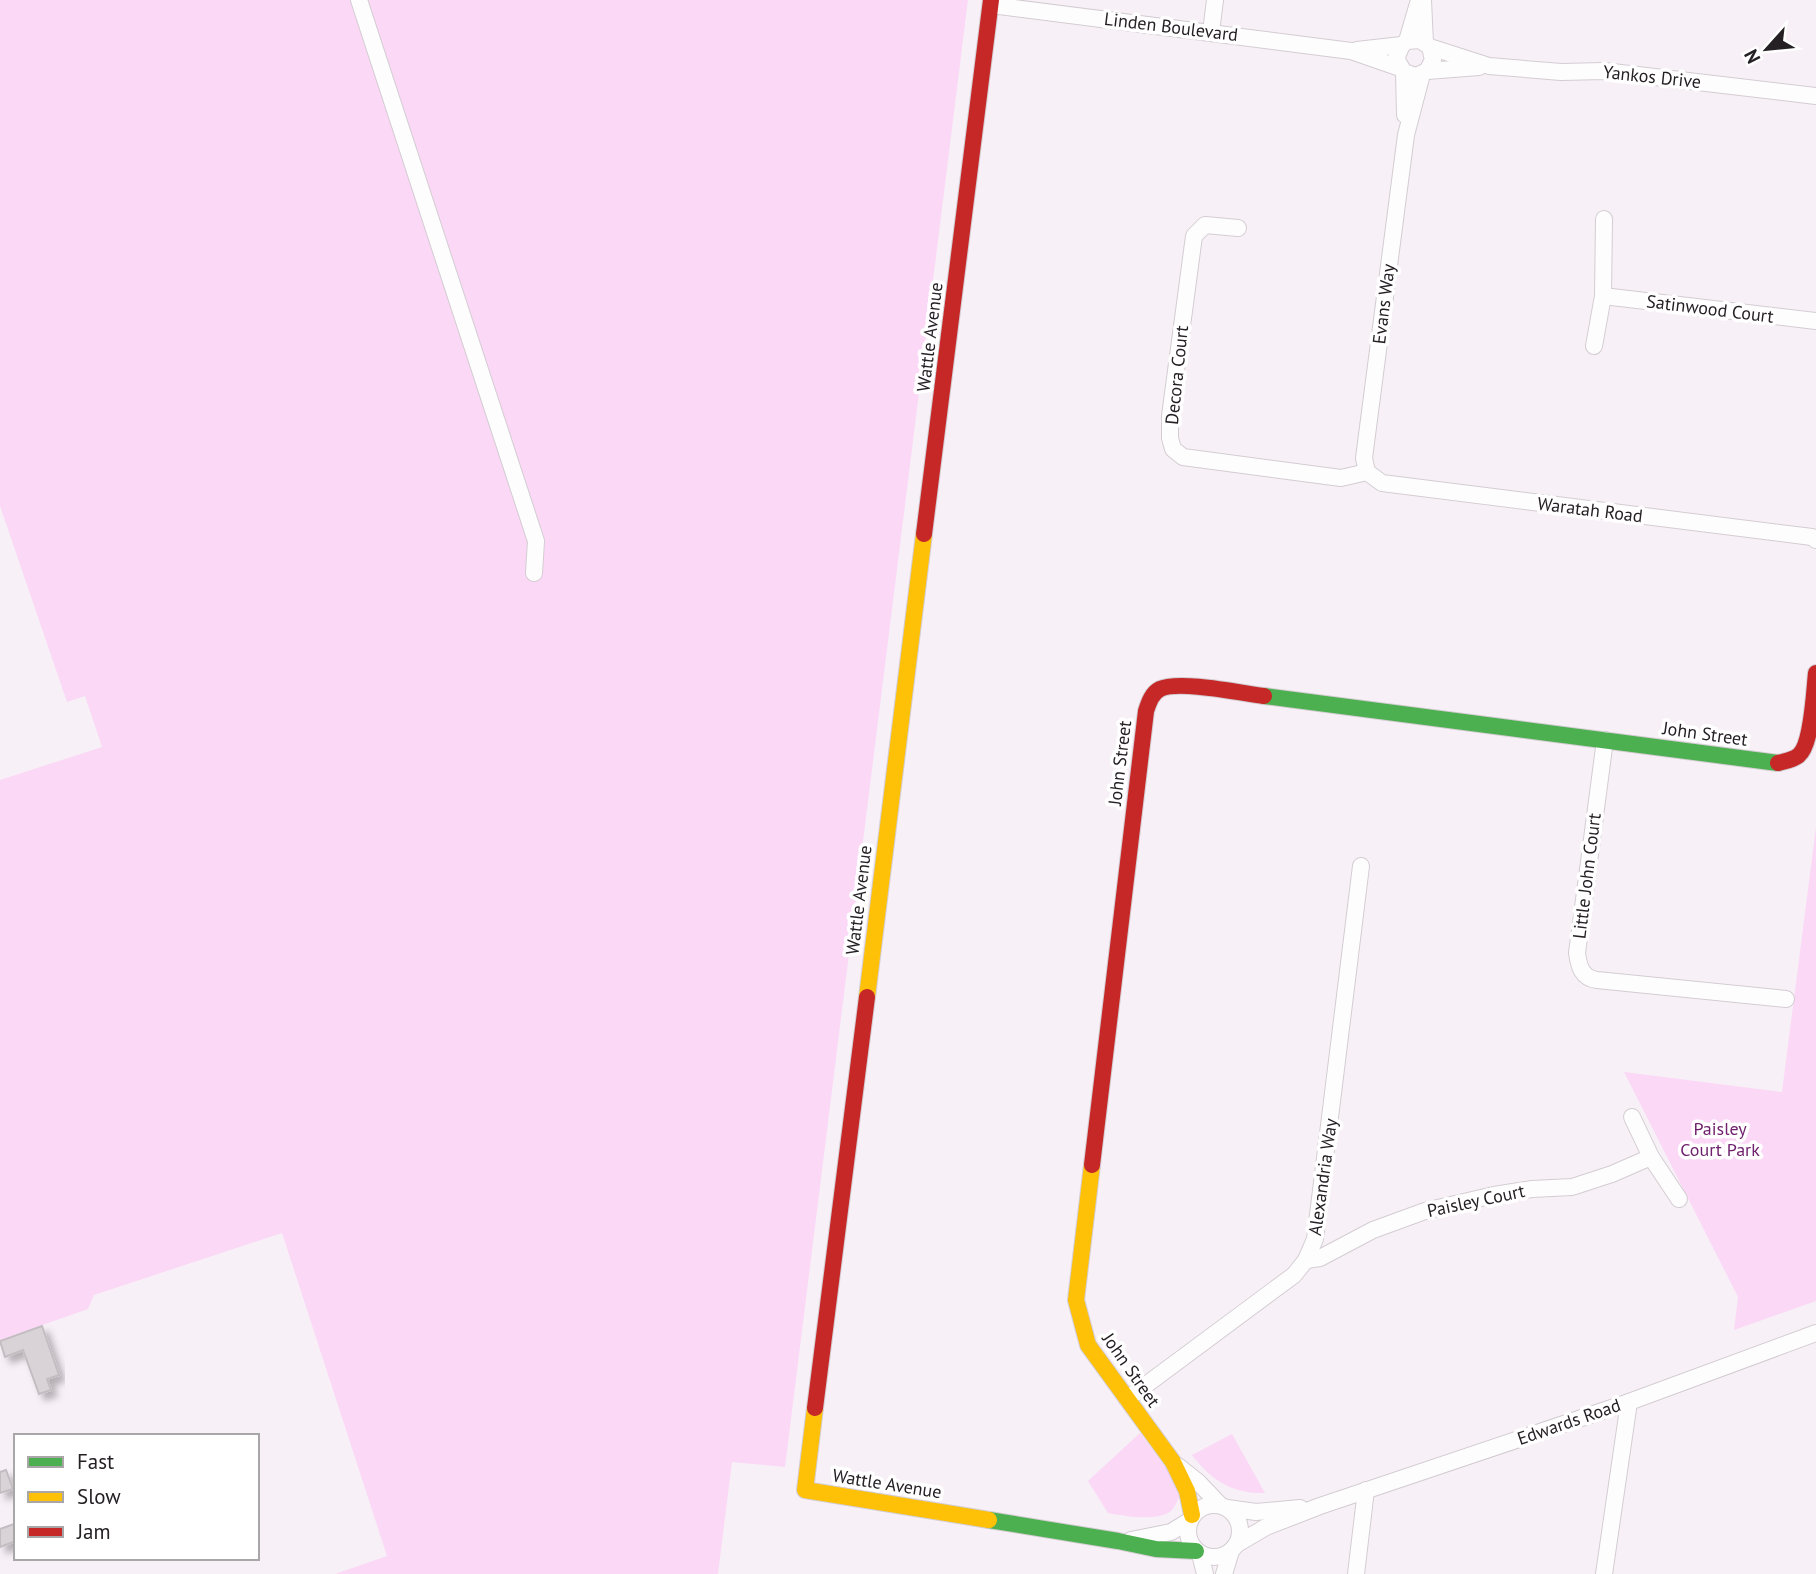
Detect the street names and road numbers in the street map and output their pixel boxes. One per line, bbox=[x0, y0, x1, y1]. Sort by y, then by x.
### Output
street label: Linden Boulevard bbox=[1103, 7, 1239, 46]
street label: Yankos Drive bbox=[1602, 60, 1702, 93]
street label: Evans Way bbox=[1367, 262, 1400, 345]
street label: Wattle Avenue bbox=[911, 281, 948, 393]
street label: Satinwood Court bbox=[1645, 289, 1775, 328]
street label: Decora Court bbox=[1160, 324, 1193, 426]
street label: Waratah Road bbox=[1536, 492, 1644, 527]
street label: John Street bbox=[1660, 716, 1749, 751]
street label: John Street bbox=[1103, 719, 1136, 808]
street label: Little John Court bbox=[1567, 812, 1606, 940]
street label: Wattle Avenue bbox=[840, 844, 877, 956]
street label: Alexandria Way bbox=[1303, 1116, 1342, 1237]
street label: Paisley Court bbox=[1425, 1179, 1527, 1222]
street label: John Street bbox=[1097, 1327, 1165, 1411]
street label: Edwards Road bbox=[1514, 1393, 1624, 1450]
street label: Wattle Avenue bbox=[831, 1464, 943, 1503]

